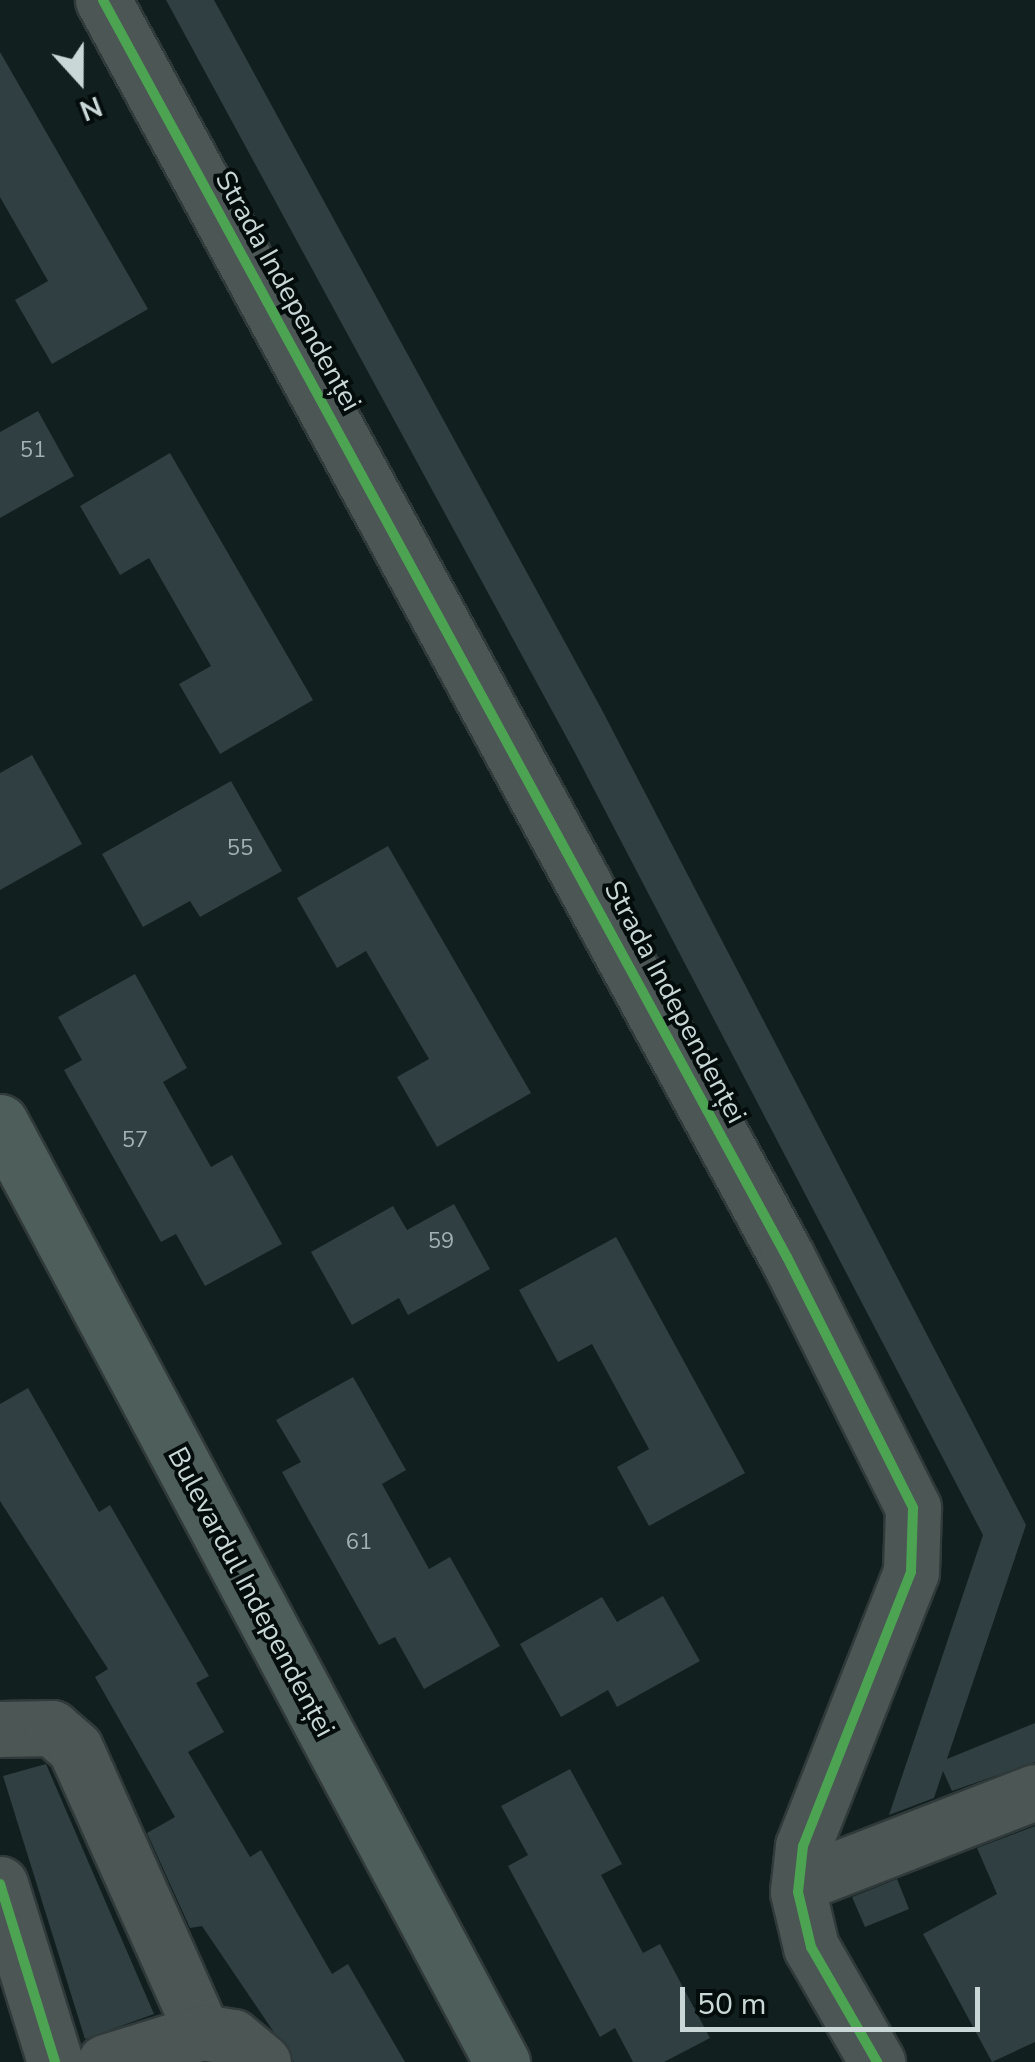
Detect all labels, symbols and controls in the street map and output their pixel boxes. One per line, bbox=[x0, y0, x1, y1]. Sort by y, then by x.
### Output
north arrow bbox=[30, 30, 130, 130]
text: N bbox=[74, 87, 107, 129]
street label: Strada Independenței bbox=[208, 165, 368, 417]
house number: 51 bbox=[20, 438, 46, 464]
house number: 55 bbox=[227, 836, 253, 862]
street label: Strada Independenței bbox=[597, 875, 753, 1129]
house number: 57 bbox=[122, 1128, 148, 1154]
house number: 59 bbox=[428, 1229, 454, 1255]
street label: Bulevardul Independenței bbox=[160, 1441, 342, 1743]
house number: 61 bbox=[346, 1530, 372, 1556]
scale bar bbox=[685, 1967, 985, 2029]
text: 50 m bbox=[697, 1984, 766, 2025]

